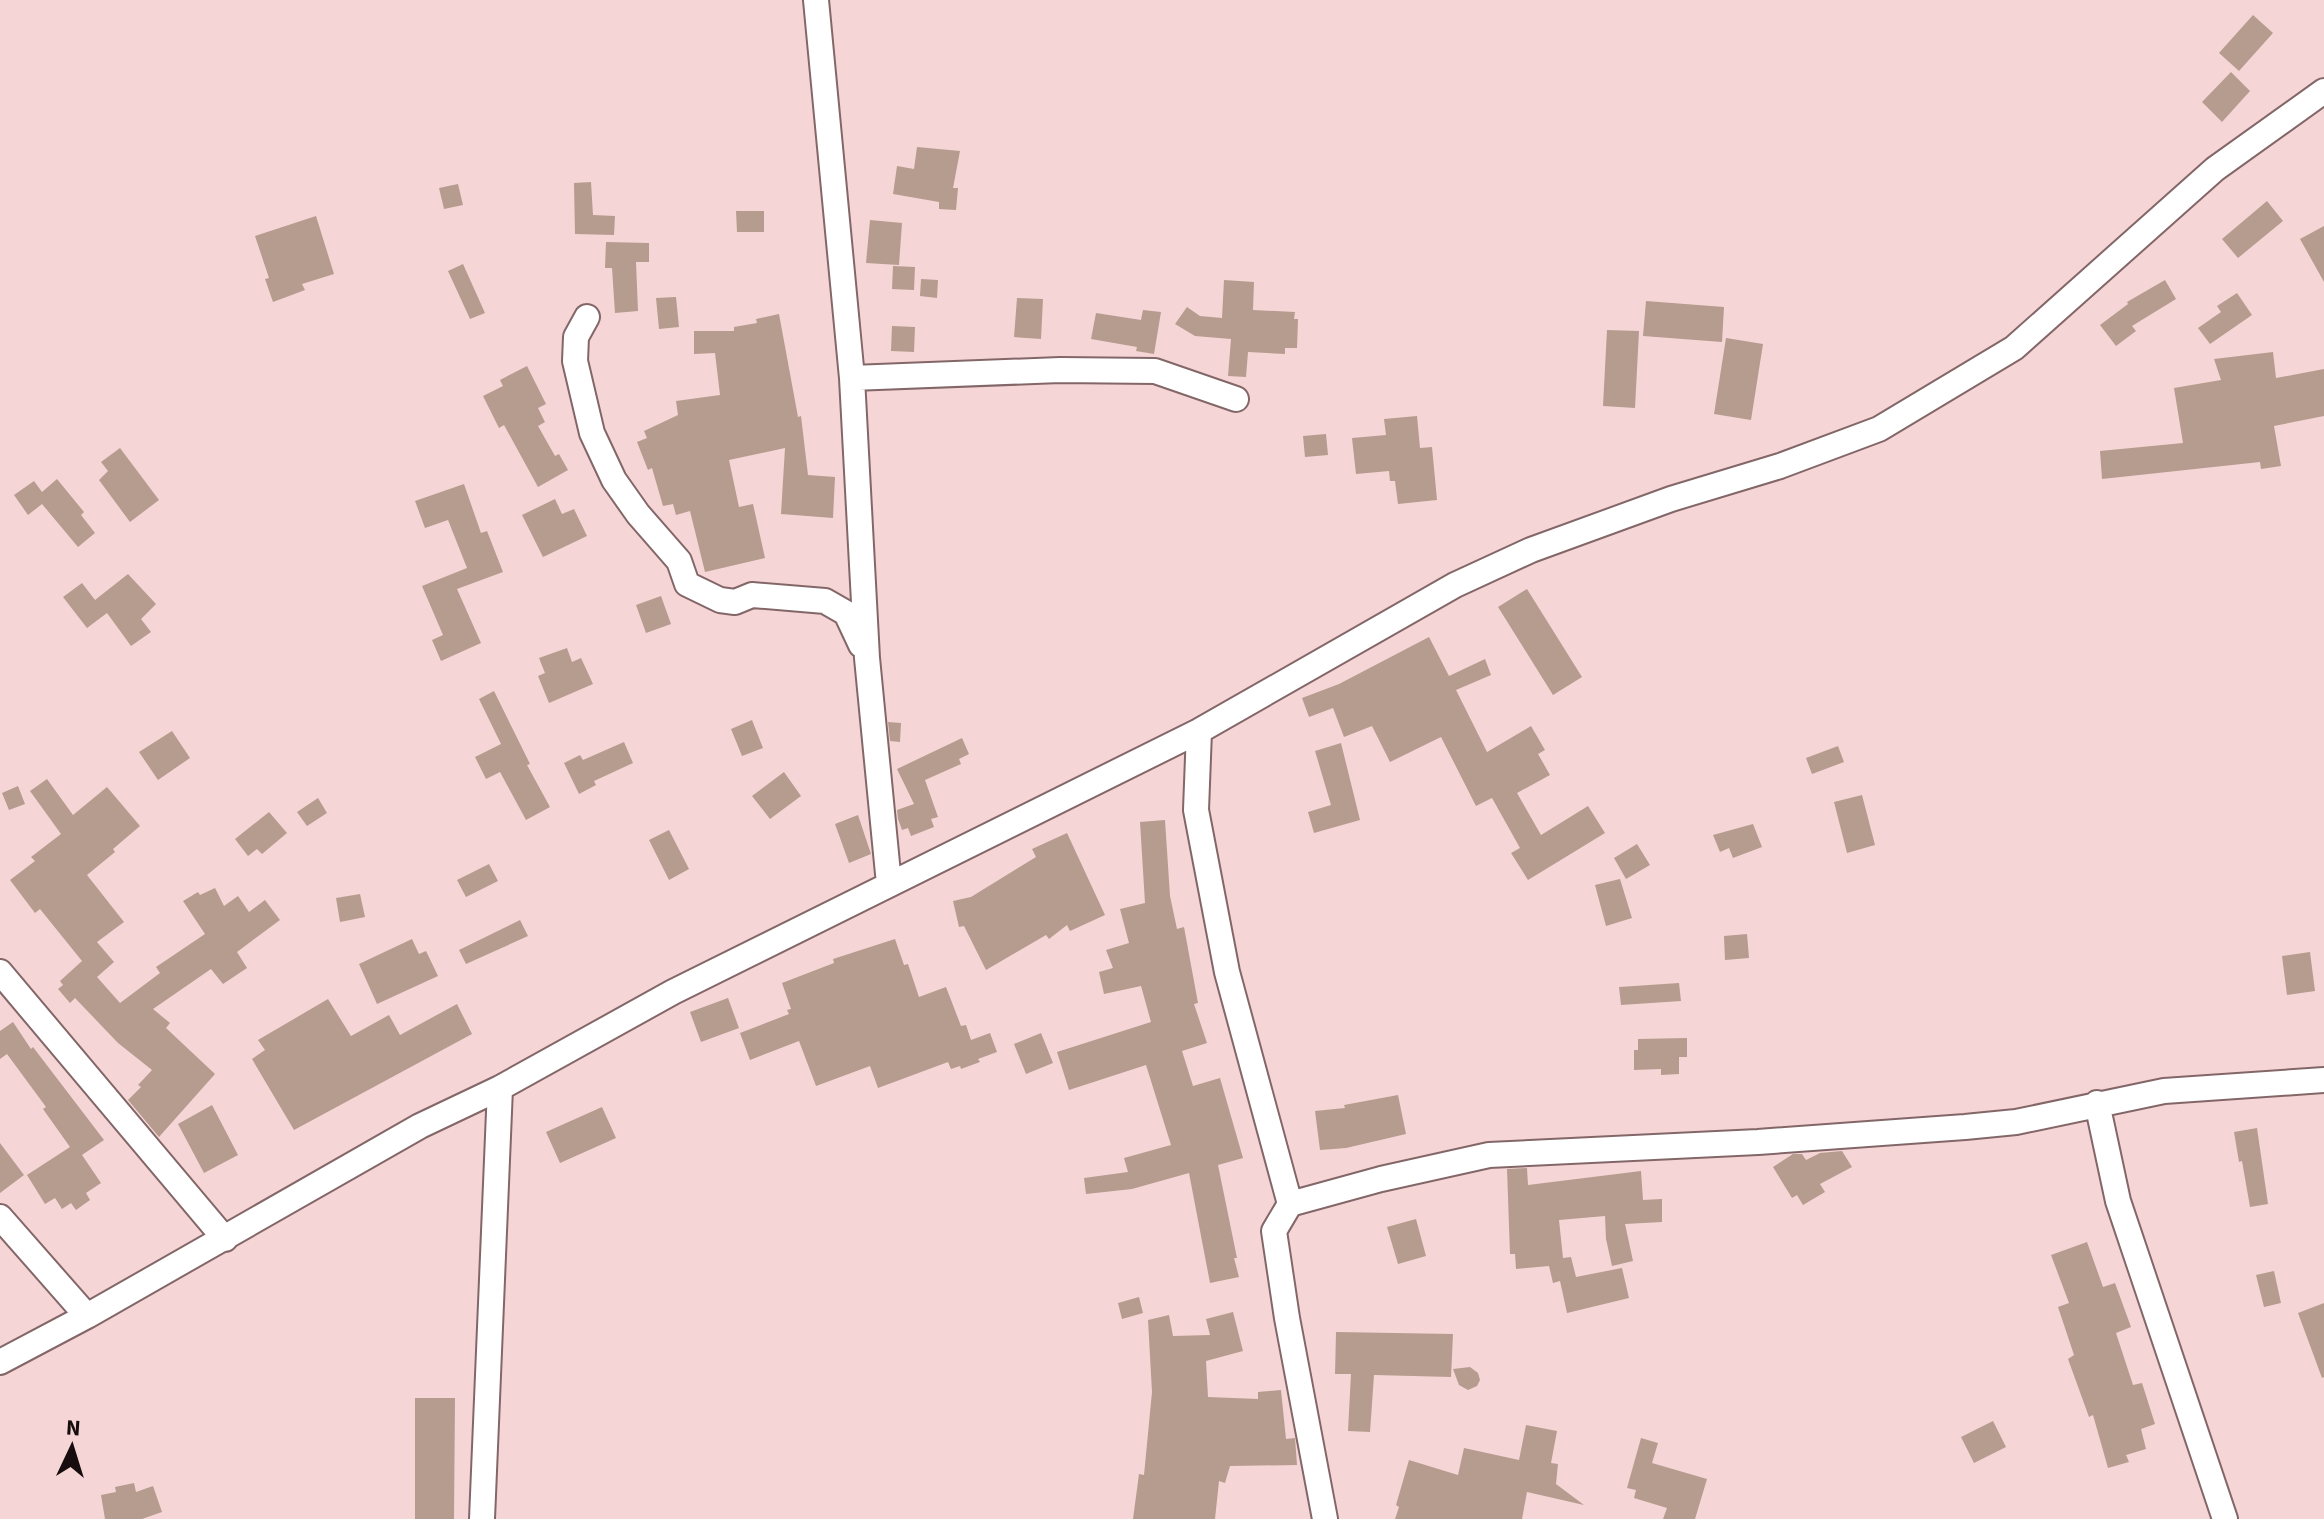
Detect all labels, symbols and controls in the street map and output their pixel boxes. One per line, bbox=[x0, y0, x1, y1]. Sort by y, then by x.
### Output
north arrow bbox=[32, 1407, 112, 1487]
text: N bbox=[65, 1412, 82, 1445]

